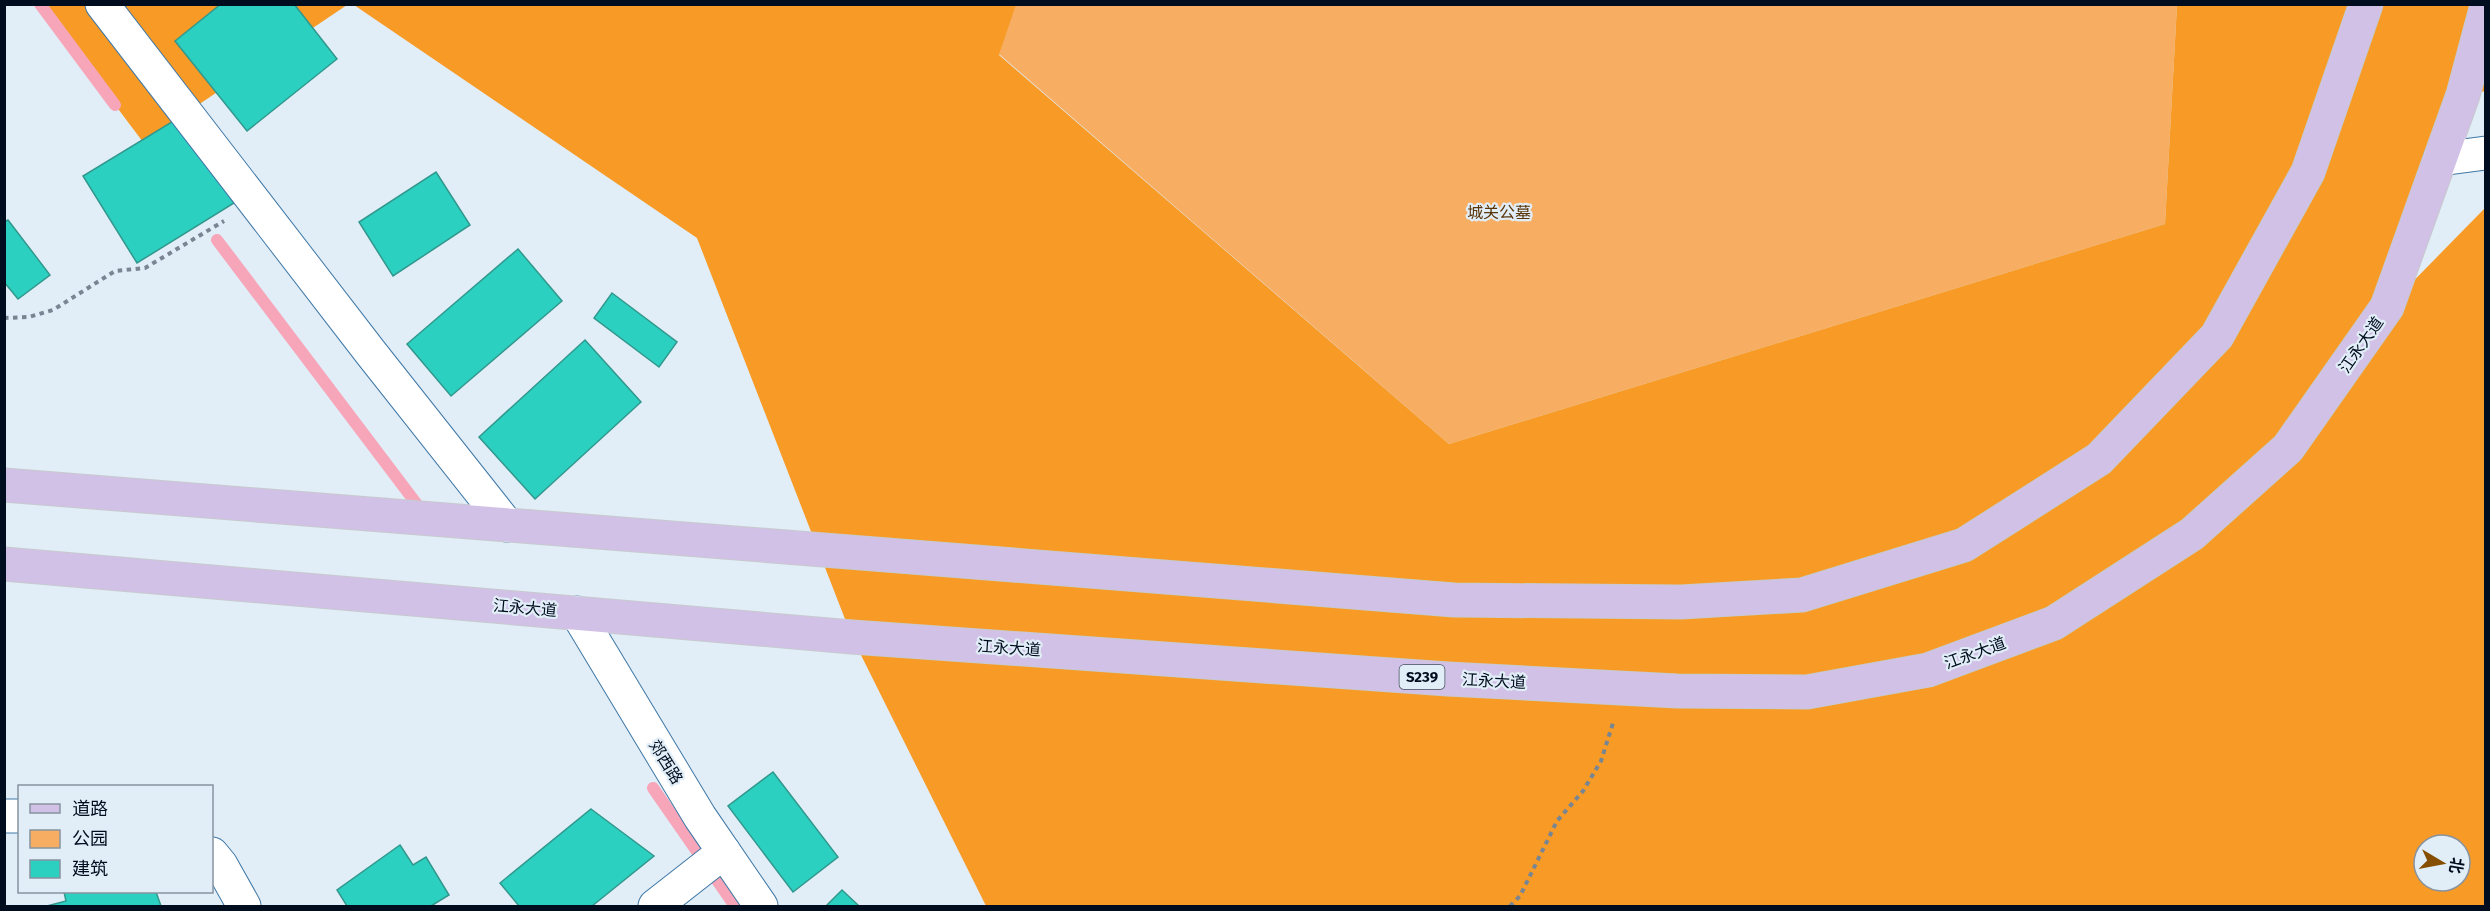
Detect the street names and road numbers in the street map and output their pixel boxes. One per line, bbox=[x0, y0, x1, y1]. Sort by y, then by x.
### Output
street label: 江永大道 bbox=[2335, 313, 2387, 377]
street label: 江永大道 bbox=[492, 596, 558, 620]
street label: 江永大道 bbox=[1942, 633, 2008, 673]
street label: 江永大道 bbox=[976, 636, 1042, 660]
road number: S239 bbox=[1400, 665, 1444, 689]
street label: 江永大道 bbox=[1462, 670, 1526, 692]
street label: 郊西路 bbox=[645, 737, 687, 787]

